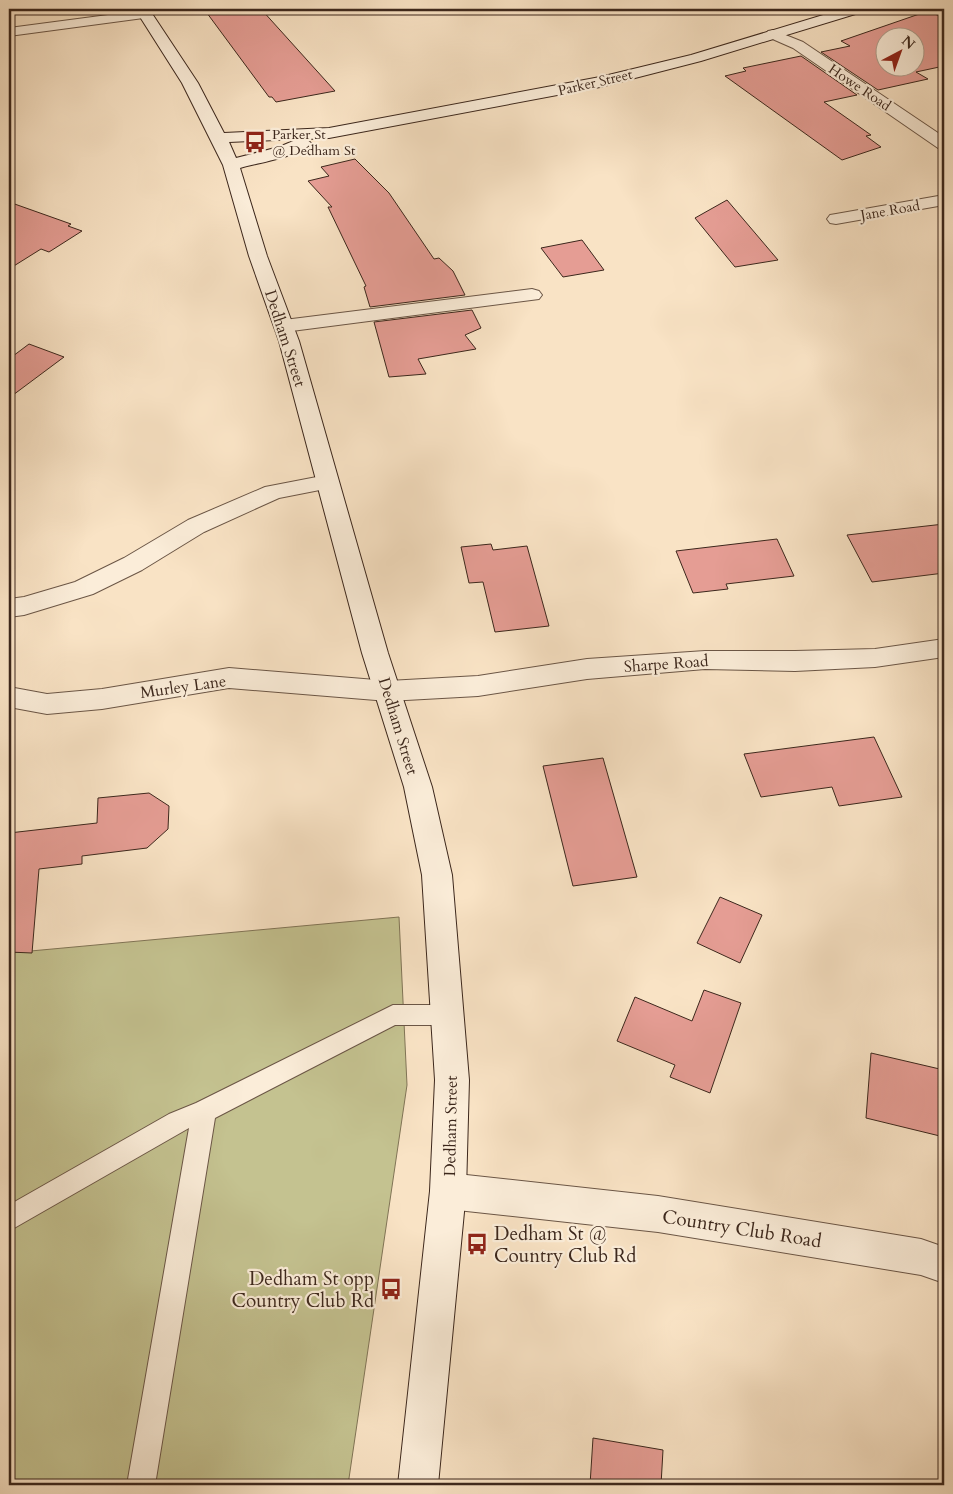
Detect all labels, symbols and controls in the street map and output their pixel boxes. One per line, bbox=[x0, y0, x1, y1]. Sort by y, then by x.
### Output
north arrow bbox=[876, 28, 926, 78]
text: N bbox=[897, 31, 919, 54]
street label: Howe Road bbox=[825, 60, 895, 116]
street label: Parker Street bbox=[556, 65, 635, 100]
place label: Parker St @ Dedham St bbox=[272, 125, 356, 160]
bus stop icon: Parker St @ Dedham St bbox=[242, 129, 268, 155]
street label: Jane Road bbox=[857, 196, 922, 225]
street label: Dedham Street bbox=[259, 287, 311, 390]
street label: Sharpe Road bbox=[623, 650, 710, 678]
street label: Murley Lane bbox=[139, 670, 228, 704]
street label: Dedham Street bbox=[373, 675, 423, 778]
street label: Dedham Street bbox=[439, 1075, 463, 1177]
street label: Country Club Road bbox=[660, 1204, 823, 1254]
place label: Dedham St @ Country Club Rd bbox=[494, 1221, 636, 1269]
bus stop icon: Dedham St @ Country Club Rd bbox=[464, 1231, 490, 1257]
place label: Dedham St opp Country Club Rd bbox=[232, 1266, 374, 1314]
bus stop icon: Dedham St opp Country Club Rd bbox=[378, 1276, 404, 1302]

